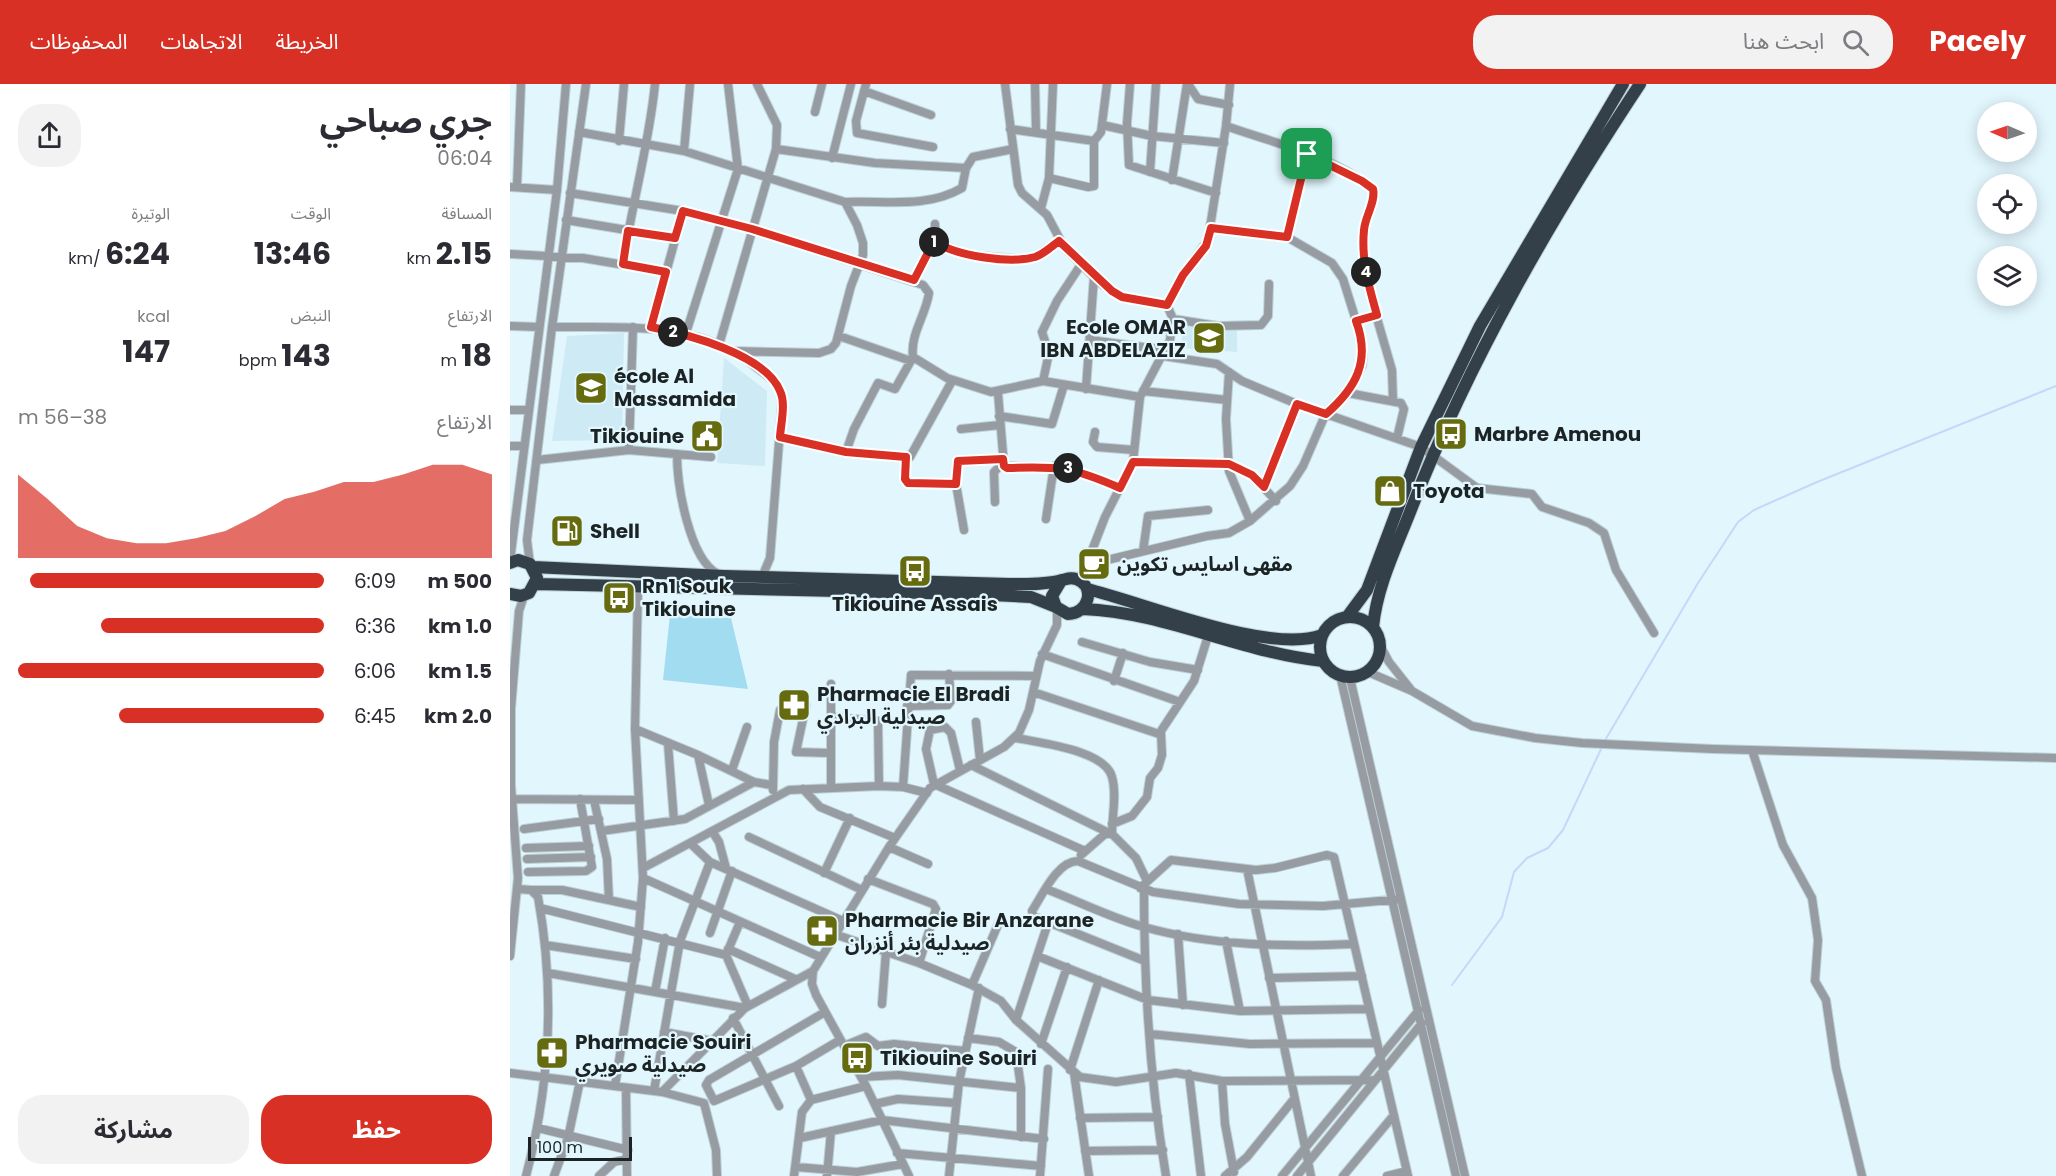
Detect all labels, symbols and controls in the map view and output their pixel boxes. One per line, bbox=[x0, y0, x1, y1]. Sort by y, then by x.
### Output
search box bbox=[1473, 15, 1893, 69]
text: Pacely bbox=[1929, 22, 2026, 61]
text: ابحث هنا bbox=[1743, 26, 1824, 57]
icon: search bbox=[1839, 26, 1872, 59]
text: المحفوظات bbox=[30, 27, 127, 56]
text: الاتجاهات bbox=[160, 27, 242, 56]
text: الخريطة bbox=[275, 27, 338, 56]
text: جري صباحي bbox=[320, 97, 492, 144]
north arrow bbox=[1977, 102, 2037, 162]
map controls bbox=[1977, 102, 2037, 306]
button: share bbox=[18, 104, 81, 167]
pin bbox=[1281, 128, 1332, 179]
icon: arrive bbox=[1290, 137, 1323, 170]
text: 06:04 bbox=[437, 144, 492, 172]
button: locate bbox=[1977, 174, 2037, 234]
text: الوتيرة bbox=[132, 202, 170, 225]
text: الوقت bbox=[291, 202, 331, 225]
text: المسافة bbox=[442, 202, 492, 225]
pin: 1 bbox=[919, 227, 949, 257]
text: 1 bbox=[931, 230, 937, 253]
text: 6:24 bbox=[105, 232, 170, 275]
text: 13:46 bbox=[254, 232, 331, 275]
text: 2.15 bbox=[436, 232, 492, 275]
button: layers bbox=[1977, 246, 2037, 306]
text: /km bbox=[68, 247, 105, 270]
text: km bbox=[407, 247, 436, 270]
pin: 4 bbox=[1351, 257, 1381, 287]
text: 4 bbox=[1361, 260, 1371, 283]
text: النبض bbox=[290, 304, 331, 327]
text: الارتفاع bbox=[448, 304, 492, 327]
text: kcal bbox=[137, 305, 170, 328]
place label: Ecole OMAR IBN ABDELAZIZ bbox=[1040, 313, 1186, 364]
pin: 2 bbox=[658, 317, 688, 347]
text: 2 bbox=[668, 320, 678, 343]
school or university icon: Ecole OMAR IBN ABDELAZIZ bbox=[1191, 320, 1227, 356]
text: 147 bbox=[122, 330, 170, 373]
text: 143 bbox=[281, 334, 331, 377]
text: 18 bbox=[461, 334, 492, 377]
text: bpm bbox=[239, 349, 281, 372]
text: m bbox=[441, 349, 461, 372]
place label: école Al Massamida bbox=[614, 362, 736, 413]
school or university icon: école Al Massamida bbox=[573, 370, 609, 406]
text: 38–56 m bbox=[18, 403, 107, 431]
text: الارتفاع bbox=[437, 408, 492, 436]
bus stop icon: Marbre Amenou bbox=[1433, 416, 1469, 452]
public building icon: Tikiouine bbox=[689, 418, 725, 454]
place label: Marbre Amenou bbox=[1474, 420, 1641, 448]
place label: Tikiouine bbox=[590, 422, 684, 450]
pin: 3 bbox=[1053, 453, 1083, 483]
text: 3 bbox=[1063, 456, 1073, 479]
shop icon: Toyota bbox=[1372, 473, 1408, 509]
place label: Toyota bbox=[1413, 477, 1485, 505]
fuel station icon: Shell bbox=[549, 513, 585, 549]
place label: Shell bbox=[590, 517, 640, 545]
cafe icon: مقهى اسايس تكوين bbox=[1076, 546, 1112, 582]
place label: مقهى اسايس تكوين bbox=[1117, 550, 1293, 578]
bus stop icon: Tikiouine Assais bbox=[897, 553, 933, 589]
text: 6:09 bbox=[354, 567, 396, 595]
text: 500 m bbox=[427, 567, 492, 595]
place label: Rn1 Souk Tikiouine bbox=[642, 572, 736, 623]
bus stop icon: Rn1 Souk Tikiouine bbox=[601, 580, 637, 616]
place label: Tikiouine Assais bbox=[832, 590, 998, 618]
text: 6:36 bbox=[355, 612, 396, 640]
text: 1.0 km bbox=[428, 612, 492, 640]
text: 6:06 bbox=[354, 657, 396, 685]
text: 1.5 km bbox=[428, 657, 492, 685]
place label: Pharmacie El Bradi صيدلية البرادي bbox=[817, 680, 1010, 734]
pharmacy icon: Pharmacie El Bradi صيدلية البرادي bbox=[776, 687, 812, 723]
text: 6:45 bbox=[354, 702, 396, 730]
text: 2.0 km bbox=[424, 702, 492, 730]
place label: Pharmacie Bir Anzarane صيدلية بئر أنزران bbox=[845, 906, 1094, 957]
pharmacy icon: Pharmacie Bir Anzarane صيدلية بئر أنزران bbox=[804, 913, 840, 949]
place label: Pharmacie Souiri صيدلية صويري bbox=[575, 1028, 751, 1082]
pharmacy icon: Pharmacie Souiri صيدلية صويري bbox=[534, 1035, 570, 1071]
bus stop icon: Tikiouine Souiri bbox=[839, 1040, 875, 1076]
place label: Tikiouine Souiri bbox=[880, 1044, 1037, 1072]
button: مشاركة bbox=[18, 1095, 249, 1164]
button: حفظ bbox=[261, 1095, 492, 1164]
scale bar bbox=[528, 1134, 632, 1162]
text: 100 m bbox=[537, 1136, 583, 1159]

